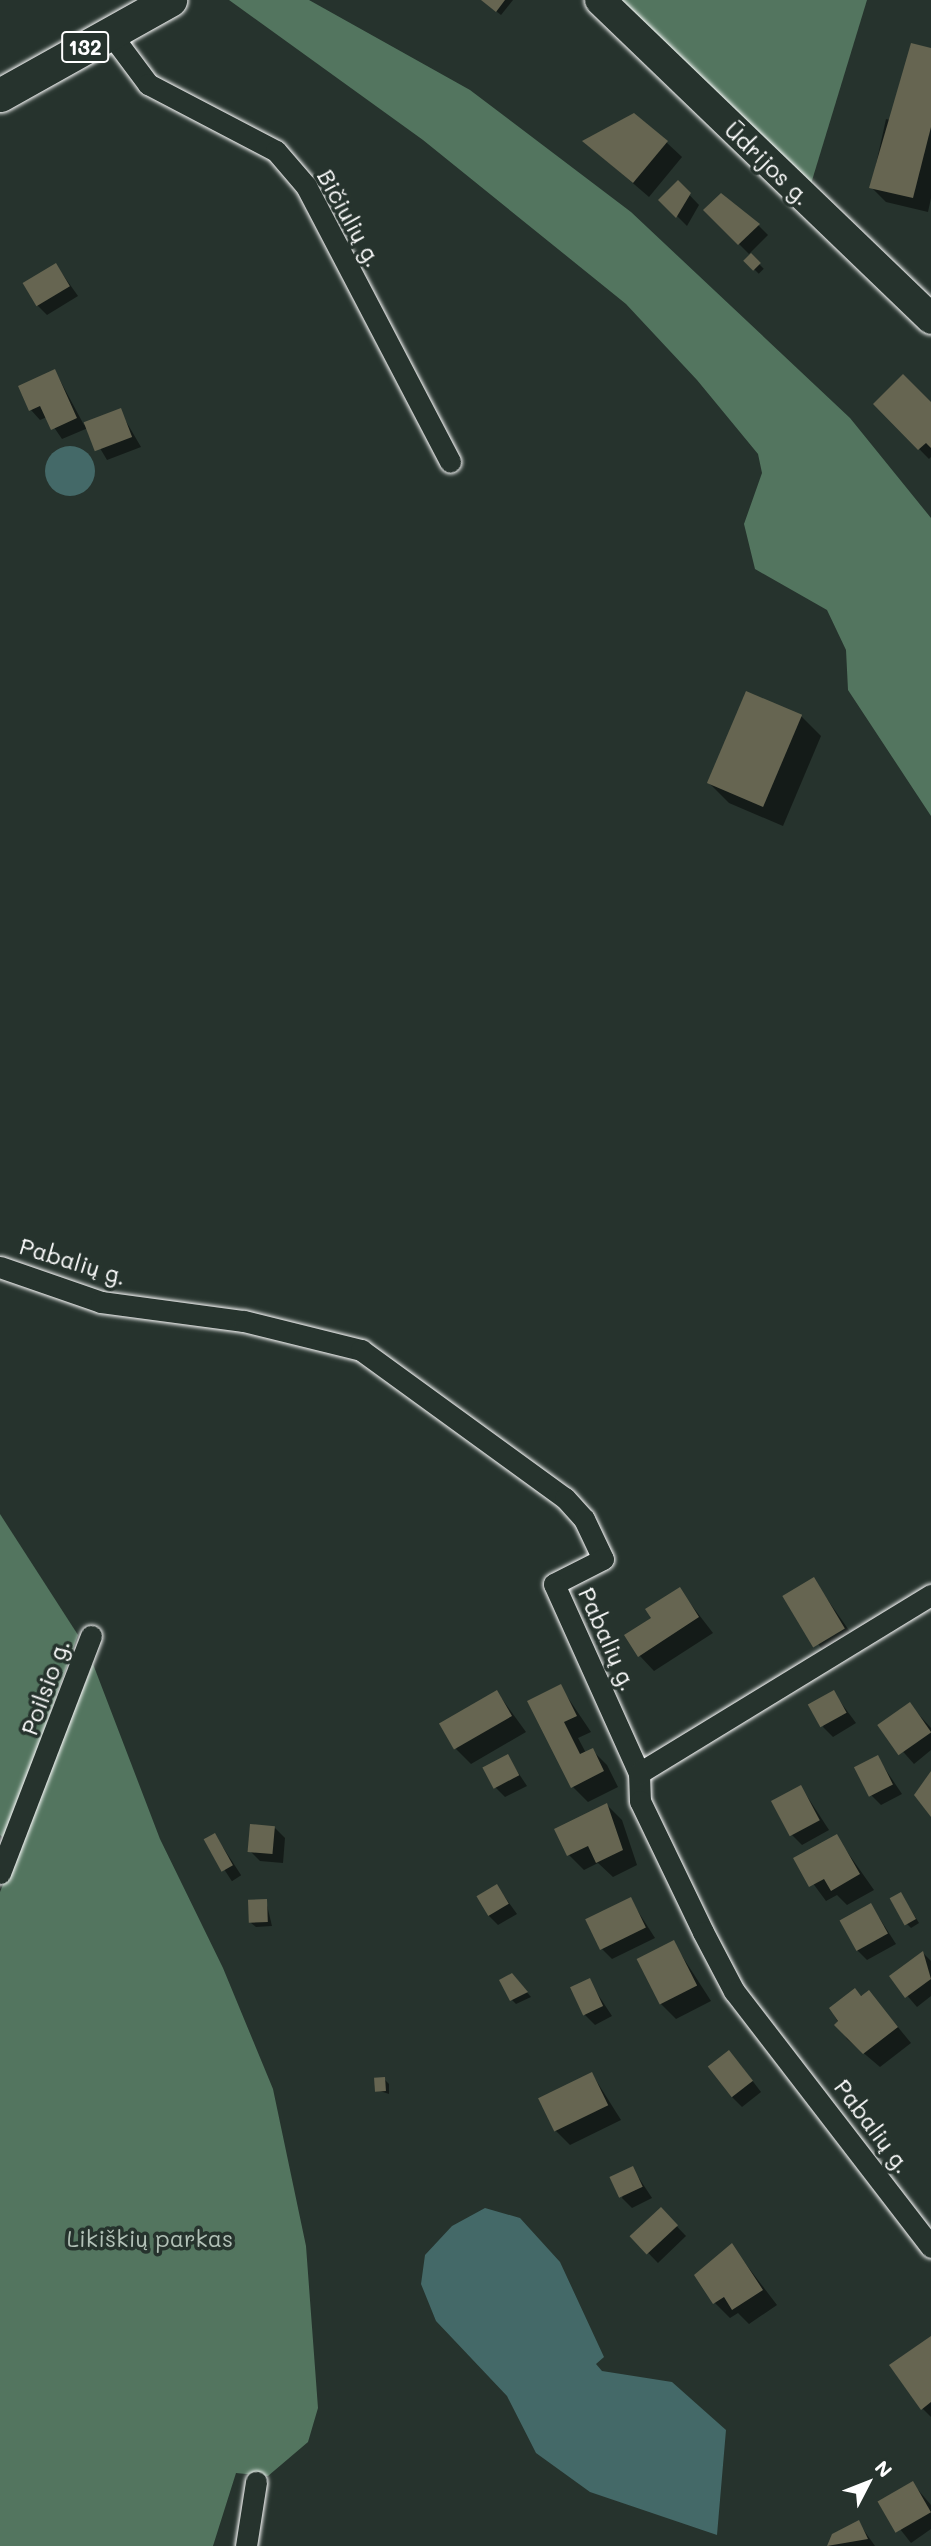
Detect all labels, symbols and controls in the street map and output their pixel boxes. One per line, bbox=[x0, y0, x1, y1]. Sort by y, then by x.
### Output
road number: 132 bbox=[60, 30, 110, 64]
street label: Ūdrijos g. bbox=[719, 115, 817, 211]
street label: Bičiulių g. bbox=[312, 164, 388, 272]
street label: Pabalių g. bbox=[16, 1232, 130, 1290]
street label: Pabalių g. bbox=[573, 1583, 643, 1695]
street label: Poilsio g. bbox=[15, 1635, 75, 1739]
street label: Pabalių g. bbox=[829, 2074, 917, 2178]
park label: Likiškių parkas bbox=[67, 2224, 233, 2252]
north arrow bbox=[833, 2448, 903, 2518]
text: N bbox=[870, 2455, 898, 2482]

